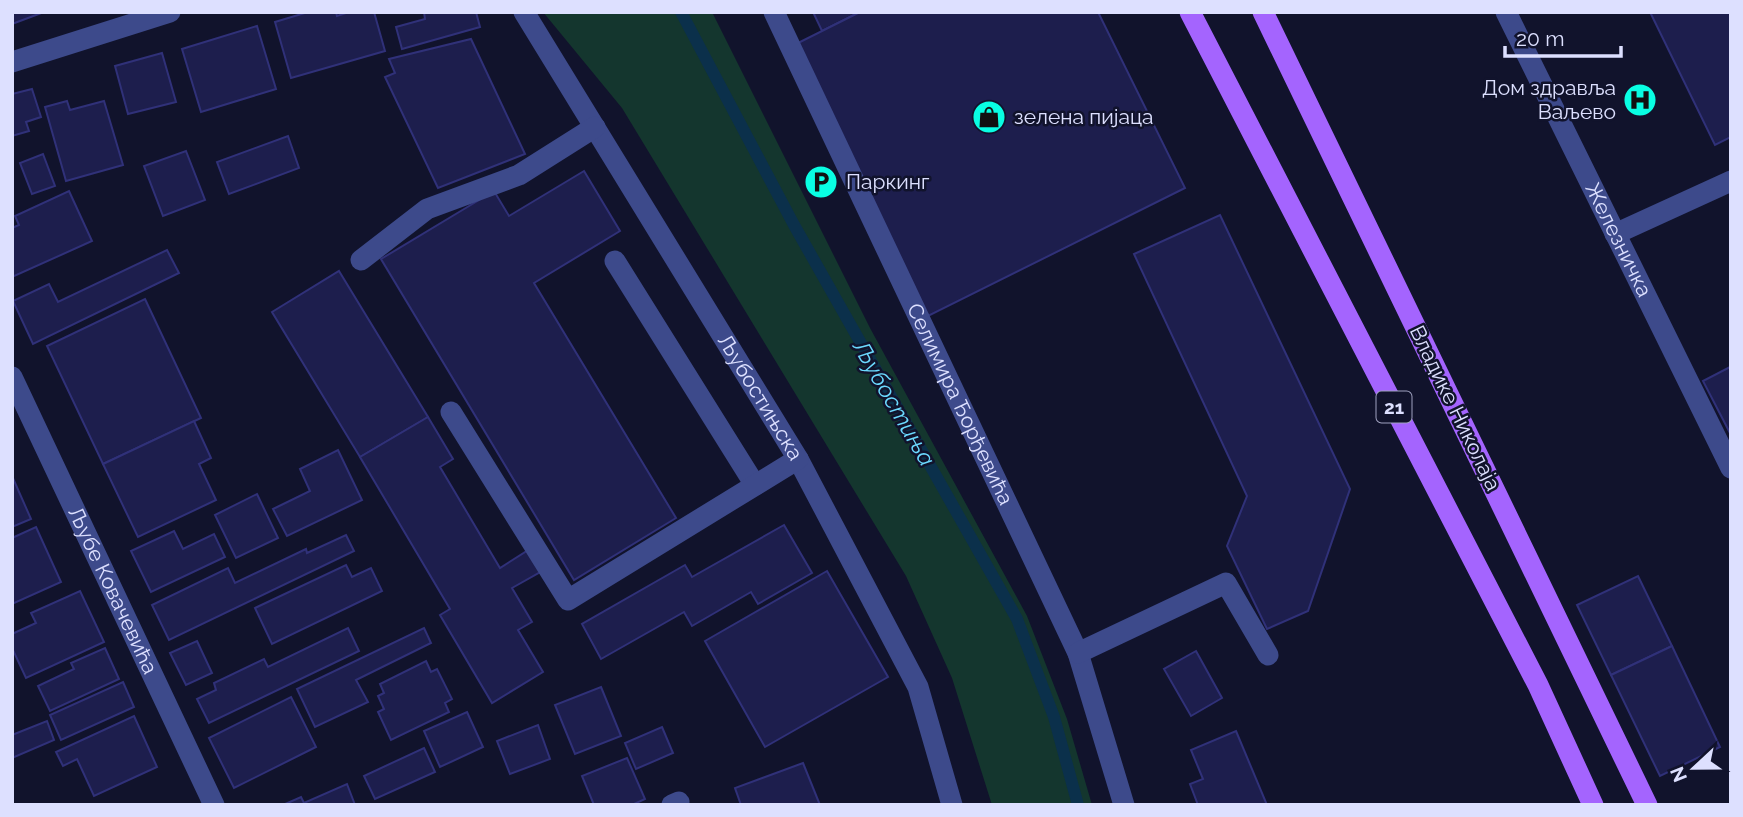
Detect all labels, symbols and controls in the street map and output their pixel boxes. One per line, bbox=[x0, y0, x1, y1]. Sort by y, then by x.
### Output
scale bar bbox=[1505, 14, 1620, 58]
text: 20 m bbox=[1516, 26, 1564, 51]
place label: Дом здравља Ваљево bbox=[1482, 75, 1616, 124]
hospital icon: Дом здравља Ваљево bbox=[1621, 81, 1659, 119]
shop icon: зелена пијаца bbox=[970, 98, 1008, 136]
place label: зелена пијаца bbox=[1014, 104, 1153, 129]
parking icon: Паркинг bbox=[802, 163, 840, 201]
place label: Паркинг bbox=[846, 169, 930, 194]
street label: Железничка bbox=[1580, 178, 1658, 301]
street label: Селимира Ђорђевића bbox=[902, 299, 1019, 509]
street label: Владике Николаја bbox=[1405, 321, 1506, 494]
street label: Љубостињска bbox=[713, 330, 809, 465]
water label: Љубостиња bbox=[847, 334, 941, 471]
road number: 21 bbox=[1376, 392, 1412, 422]
street label: Љубе Ковачевића bbox=[63, 503, 163, 678]
north arrow bbox=[1659, 733, 1729, 803]
text: N bbox=[1665, 764, 1691, 785]

